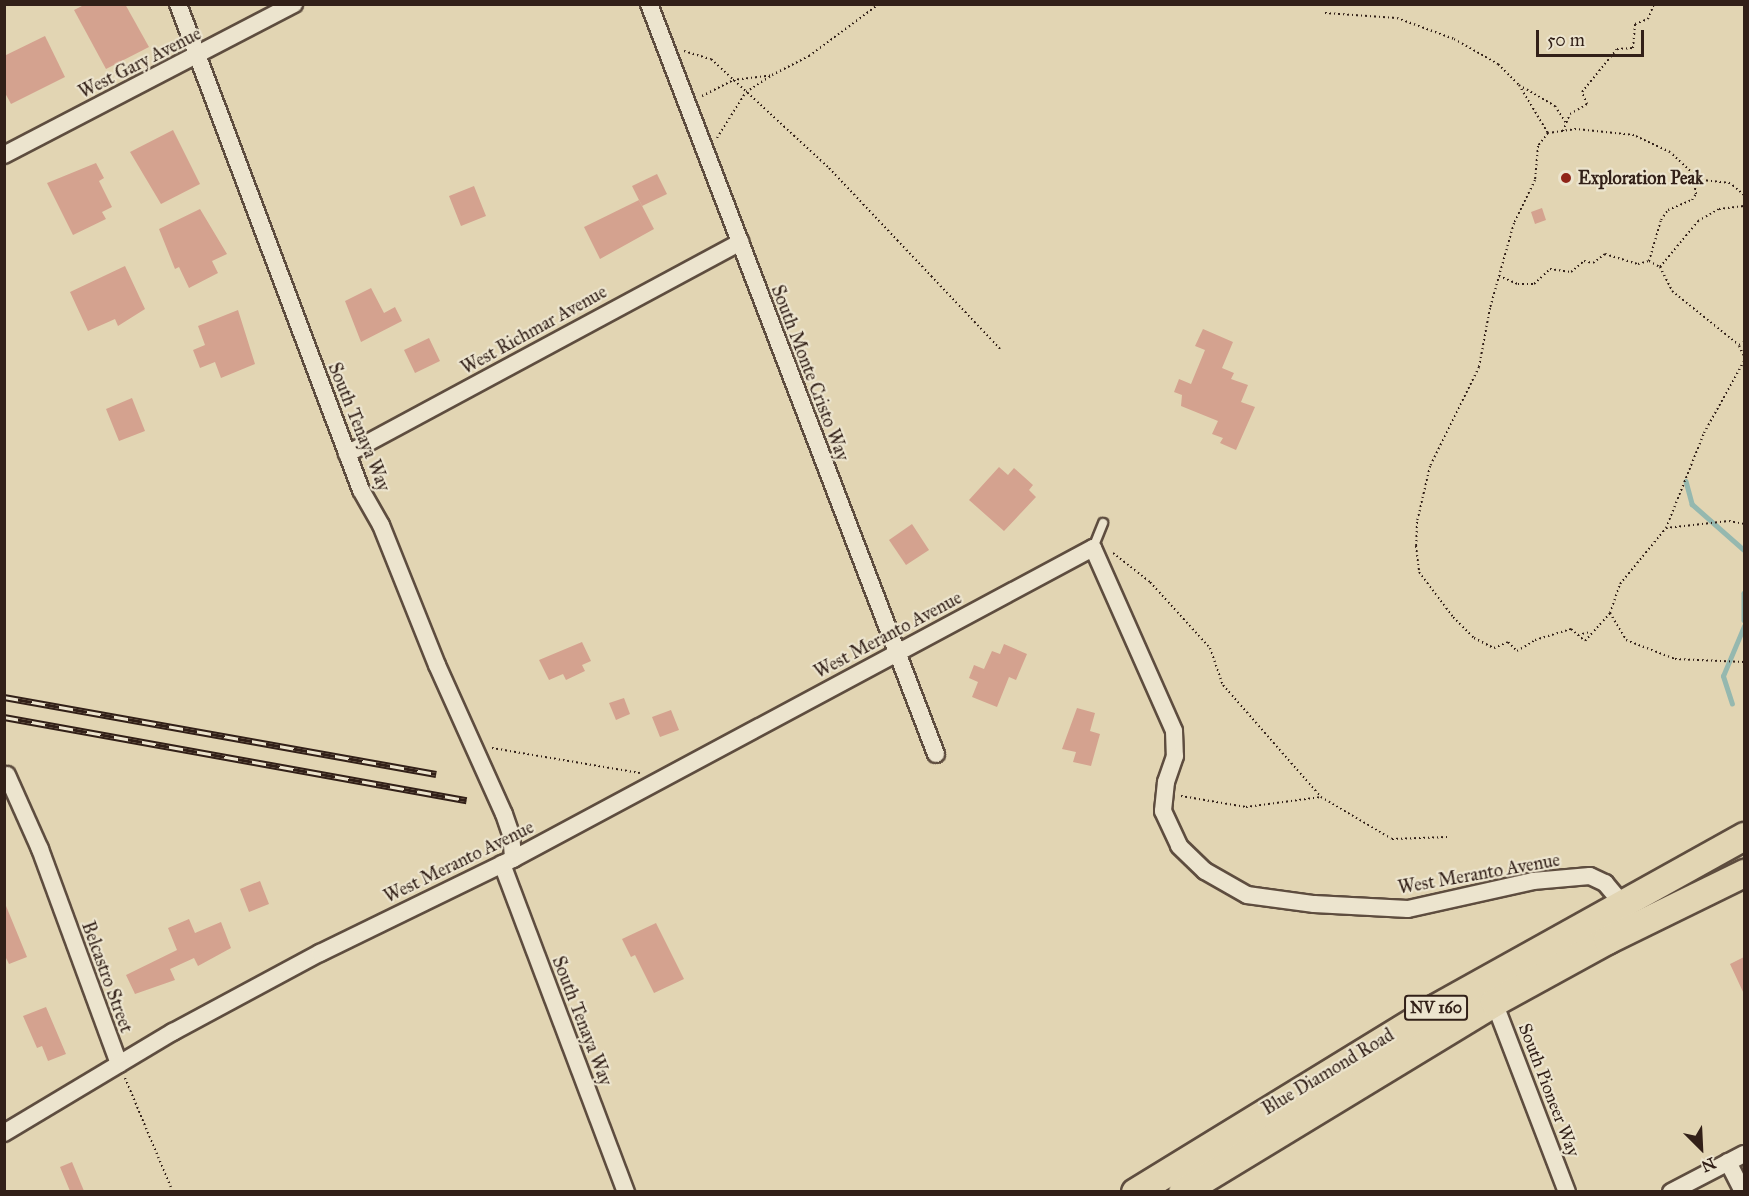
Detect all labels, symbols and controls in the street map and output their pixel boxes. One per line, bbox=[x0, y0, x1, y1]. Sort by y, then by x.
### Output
scale bar bbox=[1539, 18, 1647, 56]
street label: West Gary Avenue bbox=[75, 23, 205, 103]
text: 50 m bbox=[1547, 29, 1585, 51]
place label: Exploration Peak bbox=[1578, 167, 1703, 189]
marker: Exploration Peak bbox=[1559, 171, 1573, 185]
street label: West Richmar Avenue bbox=[457, 281, 611, 379]
street label: South Monte Cristo Way bbox=[767, 282, 853, 464]
street label: South Tenaya Way bbox=[323, 360, 395, 494]
street label: West Meranto Avenue bbox=[811, 587, 965, 683]
street label: West Meranto Avenue bbox=[381, 816, 537, 908]
street label: West Meranto Avenue bbox=[1396, 849, 1562, 899]
street label: Belcastro Street bbox=[77, 918, 137, 1036]
street label: South Tenaya Way bbox=[547, 953, 617, 1089]
road number: NV 160 bbox=[1403, 995, 1469, 1021]
street label: South Pioneer Way bbox=[1514, 1020, 1584, 1160]
street label: Blue Diamond Road bbox=[1258, 1024, 1398, 1120]
north arrow bbox=[1671, 1118, 1731, 1178]
text: N bbox=[1698, 1153, 1719, 1176]

